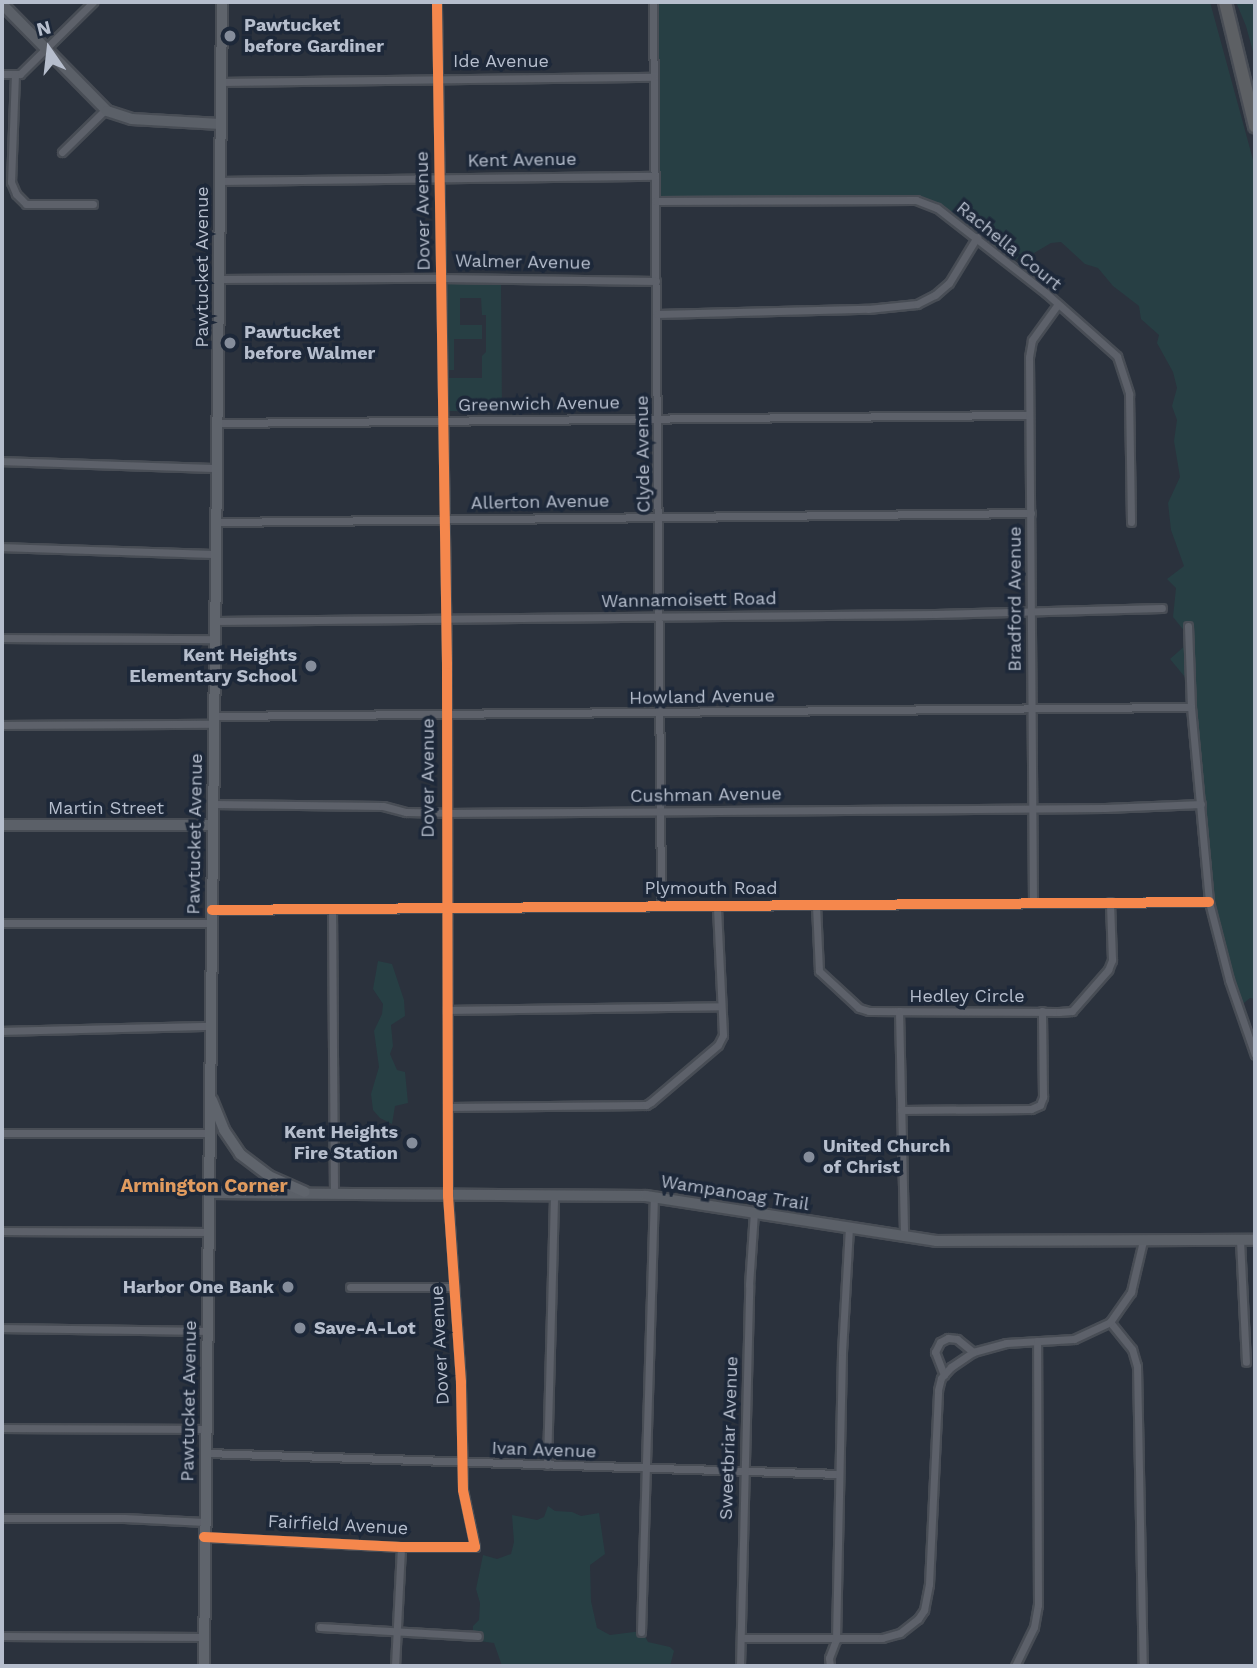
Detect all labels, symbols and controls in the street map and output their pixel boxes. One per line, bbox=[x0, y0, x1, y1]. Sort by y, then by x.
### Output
north arrow bbox=[14, 14, 84, 84]
text: N bbox=[34, 15, 53, 41]
place label: Pawtucket before Gardiner bbox=[244, 15, 384, 58]
marker: Pawtucket before Gardiner bbox=[222, 28, 238, 44]
street label: Ide Avenue bbox=[453, 50, 549, 72]
street label: Kent Avenue bbox=[467, 148, 577, 172]
street label: Dover Avenue bbox=[411, 150, 435, 272]
street label: Pawtucket Avenue bbox=[191, 186, 213, 348]
street label: Rachella Court bbox=[952, 197, 1066, 295]
street label: Walmer Avenue bbox=[454, 250, 592, 274]
place label: Pawtucket before Walmer bbox=[244, 322, 376, 364]
marker: Pawtucket before Walmer bbox=[222, 335, 238, 351]
street label: Greenwich Avenue bbox=[457, 392, 621, 416]
street label: Clyde Avenue bbox=[631, 395, 655, 513]
street label: Allerton Avenue bbox=[470, 490, 610, 514]
street label: Bradford Avenue bbox=[1004, 526, 1026, 672]
street label: Wannamoisett Road bbox=[601, 588, 777, 612]
place label: Kent Heights Elementary School bbox=[129, 645, 297, 688]
marker: Kent Heights Elementary School bbox=[303, 658, 319, 674]
street label: Howland Avenue bbox=[629, 685, 775, 709]
street label: Dover Avenue bbox=[417, 718, 439, 838]
street label: Pawtucket Avenue bbox=[183, 753, 207, 915]
street label: Cushman Avenue bbox=[630, 783, 782, 807]
street label: Martin Street bbox=[48, 797, 164, 819]
street label: Plymouth Road bbox=[644, 877, 778, 899]
street label: Hedley Circle bbox=[909, 985, 1025, 1007]
place label: Kent Heights Fire Station bbox=[284, 1122, 398, 1164]
marker: Kent Heights Fire Station bbox=[404, 1135, 420, 1151]
place label: United Church of Christ bbox=[823, 1136, 950, 1178]
marker: United Church of Christ bbox=[801, 1149, 817, 1165]
street label: Wampanoag Trail bbox=[659, 1171, 811, 1215]
district label: Armington Corner bbox=[120, 1175, 288, 1197]
place label: Harbor One Bank bbox=[123, 1276, 274, 1298]
marker: Harbor One Bank bbox=[280, 1279, 296, 1295]
street label: Dover Avenue bbox=[426, 1284, 454, 1406]
place label: Save-A-Lot bbox=[314, 1317, 416, 1339]
street label: Pawtucket Avenue bbox=[177, 1320, 201, 1482]
marker: Save-A-Lot bbox=[292, 1320, 308, 1336]
street label: Sweetbriar Avenue bbox=[715, 1355, 743, 1521]
street label: Ivan Avenue bbox=[491, 1437, 597, 1463]
street label: Fairfield Avenue bbox=[267, 1511, 409, 1539]

